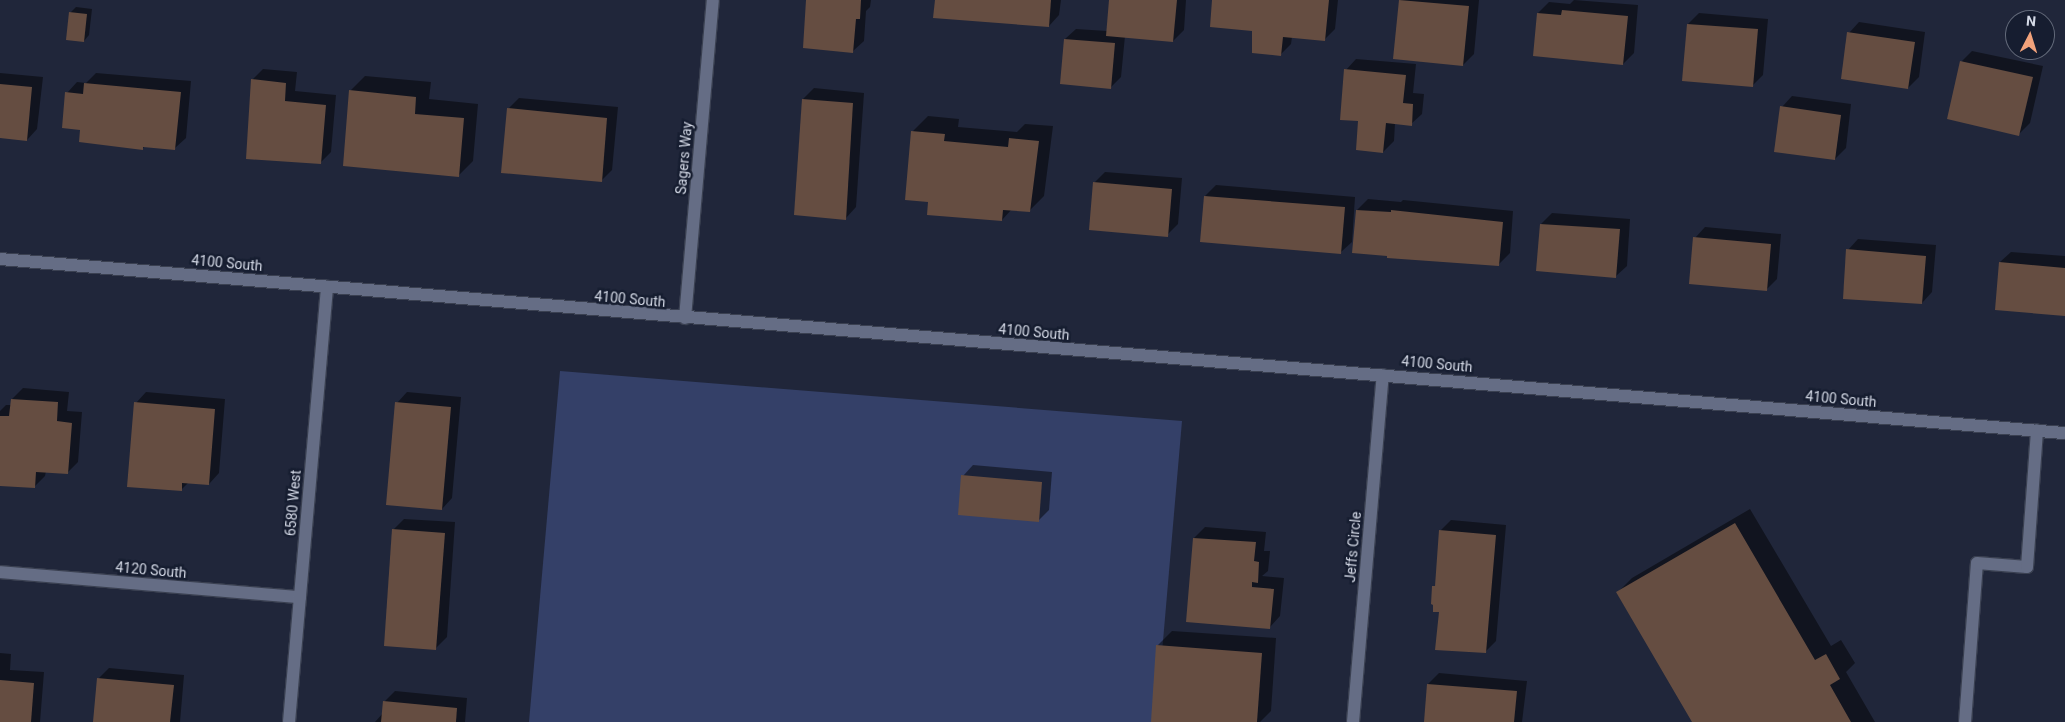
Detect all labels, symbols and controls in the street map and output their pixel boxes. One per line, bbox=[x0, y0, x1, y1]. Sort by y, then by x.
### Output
north arrow bbox=[2005, 10, 2055, 60]
text: N bbox=[2026, 13, 2037, 29]
street label: Sagers Way bbox=[672, 121, 696, 195]
street label: 4100 South bbox=[191, 252, 263, 274]
street label: 4100 South bbox=[594, 288, 666, 310]
street label: 4100 South bbox=[998, 321, 1070, 343]
street label: 4100 South bbox=[1401, 353, 1473, 375]
street label: 4100 South bbox=[1805, 388, 1877, 410]
street label: 6580 West bbox=[282, 469, 304, 537]
street label: Jeffs Circle bbox=[1342, 511, 1364, 583]
street label: 4120 South bbox=[115, 559, 187, 581]

